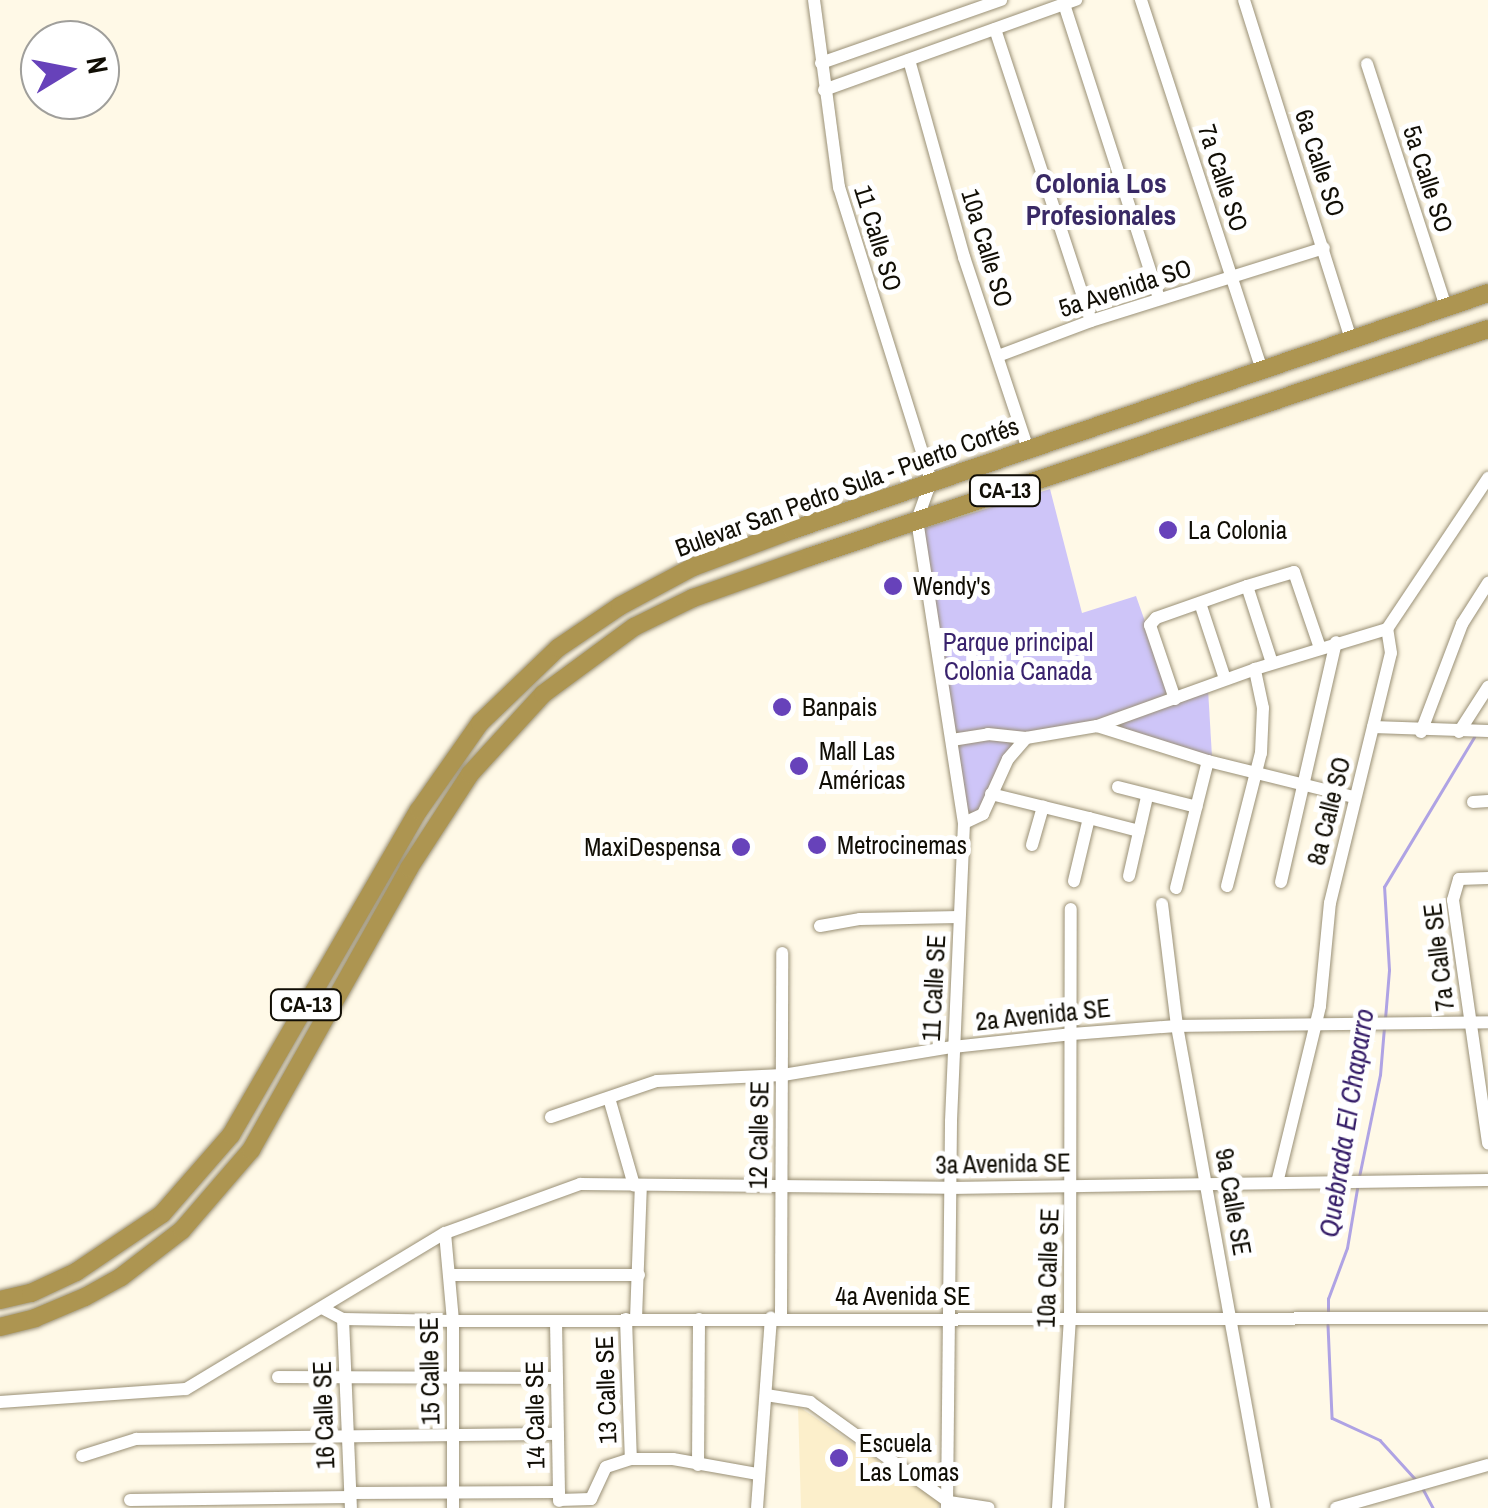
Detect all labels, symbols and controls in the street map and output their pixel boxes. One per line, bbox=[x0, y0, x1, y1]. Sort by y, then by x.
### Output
north arrow bbox=[20, 20, 120, 120]
text: N bbox=[77, 54, 118, 77]
street label: 6a Calle SO bbox=[1289, 106, 1351, 220]
street label: 7a Calle SO bbox=[1192, 121, 1254, 235]
street label: 5a Calle SO bbox=[1397, 122, 1459, 236]
district label: Colonia Los Profesionales bbox=[1026, 166, 1176, 232]
street label: 11 Calle SO bbox=[848, 181, 908, 295]
street label: 10a Calle SO bbox=[955, 185, 1019, 311]
street label: 5a Avenida SO bbox=[1054, 252, 1196, 324]
street label: Bulevar San Pedro Sula - Puerto Cortés bbox=[671, 411, 1023, 563]
road number: CA-13 bbox=[968, 474, 1042, 508]
place label: La Colonia bbox=[1188, 515, 1287, 545]
marker: La Colonia bbox=[1157, 519, 1179, 541]
place label: Wendy's bbox=[913, 571, 991, 601]
marker: Wendy's bbox=[882, 575, 904, 597]
park label: Parque principal Colonia Canada bbox=[943, 628, 1093, 687]
place label: Banpais bbox=[802, 692, 877, 722]
marker: Banpais bbox=[771, 696, 793, 718]
place label: Mall Las Américas bbox=[819, 737, 906, 796]
street label: 8a Calle SO bbox=[1301, 754, 1357, 868]
marker: Mall Las Américas bbox=[788, 755, 810, 777]
place label: Metrocinemas bbox=[837, 830, 967, 860]
place label: MaxiDespensa bbox=[584, 832, 721, 862]
marker: Metrocinemas bbox=[806, 834, 828, 856]
marker: MaxiDespensa bbox=[730, 836, 752, 858]
street label: 7a Calle SE bbox=[1418, 901, 1460, 1013]
street label: 11 Calle SE bbox=[916, 934, 952, 1042]
road number: CA-13 bbox=[268, 988, 344, 1022]
street label: 2a Avenida SE bbox=[974, 993, 1112, 1037]
water label: Quebrada El Chaparro bbox=[1311, 1006, 1381, 1240]
street label: 12 Calle SE bbox=[743, 1081, 775, 1189]
street label: 9a Calle SE bbox=[1209, 1146, 1257, 1258]
street label: 3a Avenida SE bbox=[935, 1148, 1071, 1180]
street label: 10a Calle SE bbox=[1031, 1208, 1065, 1328]
street label: 4a Avenida SE bbox=[835, 1281, 971, 1311]
street label: 15 Calle SE bbox=[414, 1317, 446, 1425]
street label: 13 Calle SE bbox=[589, 1335, 623, 1445]
street label: 16 Calle SE bbox=[307, 1360, 341, 1470]
street label: 14 Calle SE bbox=[519, 1361, 551, 1469]
place label: Escuela Las Lomas bbox=[859, 1429, 959, 1488]
marker: Escuela Las Lomas bbox=[828, 1447, 850, 1469]

